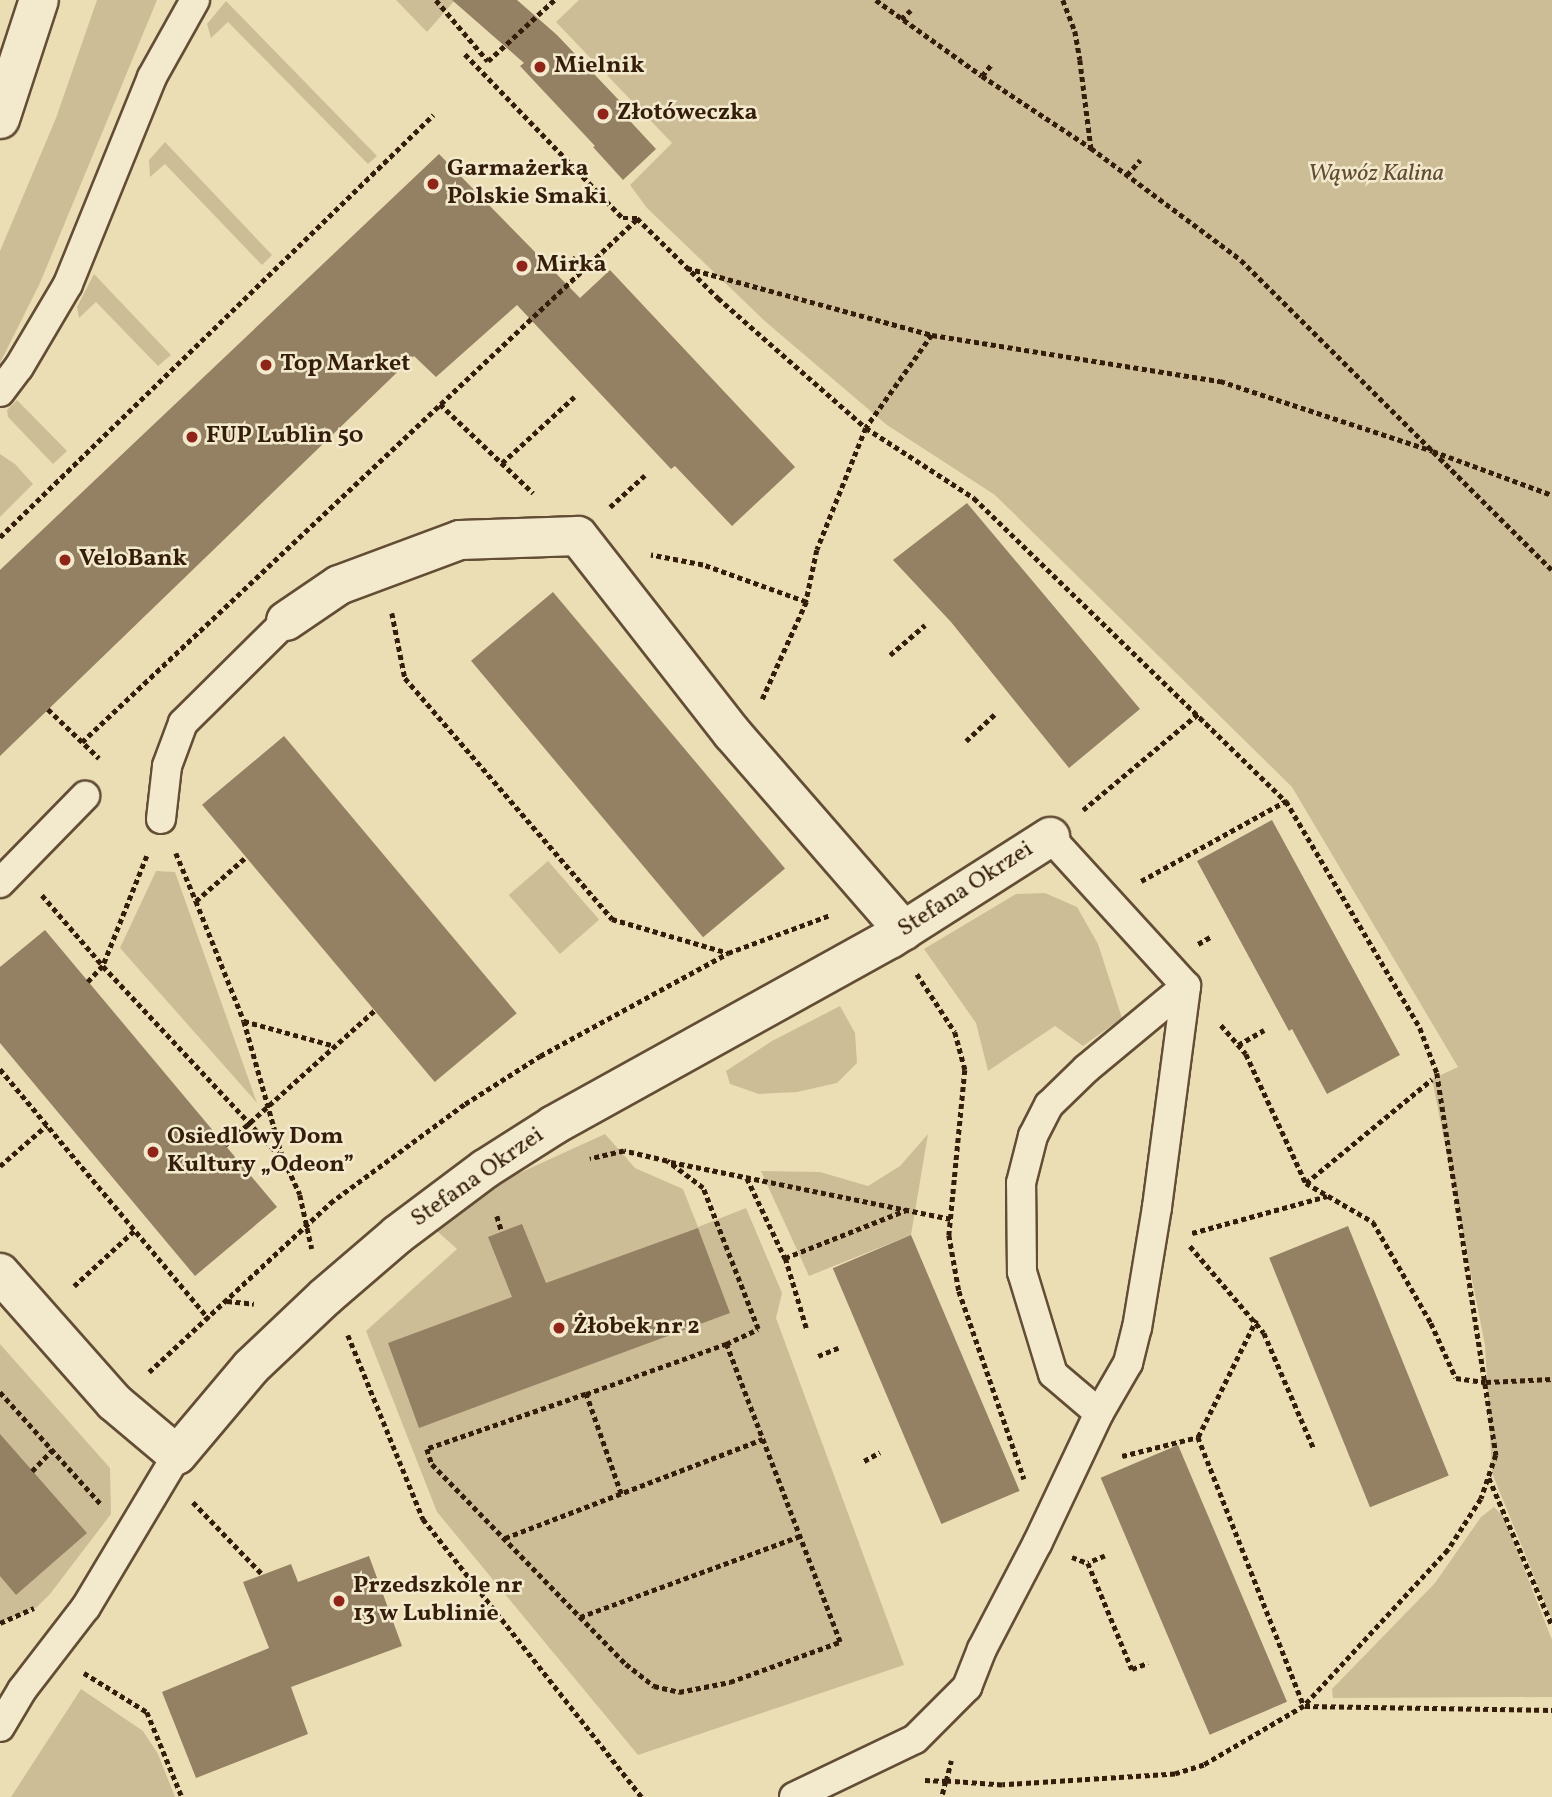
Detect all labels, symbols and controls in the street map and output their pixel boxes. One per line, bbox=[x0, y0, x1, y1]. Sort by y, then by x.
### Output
place label: Mielnik bbox=[554, 53, 645, 81]
marker: Mielnik bbox=[532, 59, 548, 75]
place label: Złotóweczka bbox=[617, 100, 758, 128]
marker: Złotóweczka bbox=[595, 106, 611, 122]
place label: Garmażerka Polskie Smaki bbox=[447, 156, 607, 212]
park label: Wąwóz Kalina bbox=[1308, 161, 1444, 189]
marker: Garmażerka Polskie Smaki bbox=[425, 176, 441, 192]
place label: Mirka bbox=[536, 252, 607, 280]
marker: Mirka bbox=[514, 258, 530, 274]
place label: Top Market bbox=[280, 351, 410, 379]
marker: Top Market bbox=[258, 357, 274, 373]
place label: FUP Lublin 50 bbox=[206, 423, 363, 451]
marker: FUP Lublin 50 bbox=[184, 429, 200, 445]
place label: VeloBank bbox=[79, 546, 187, 574]
marker: VeloBank bbox=[57, 552, 73, 568]
street label: Stefana Okrzei bbox=[893, 836, 1039, 944]
street label: Stefana Okrzei bbox=[406, 1122, 550, 1234]
place label: Osiedlowy Dom Kultury „Odeon” bbox=[167, 1124, 355, 1180]
marker: Osiedlowy Dom Kultury „Odeon” bbox=[145, 1144, 161, 1160]
place label: Żłobek nr 2 bbox=[573, 1314, 700, 1342]
marker: Żłobek nr 2 bbox=[551, 1320, 567, 1336]
place label: Przedszkole nr 13 w Lublinie bbox=[353, 1573, 522, 1629]
marker: Przedszkole nr 13 w Lublinie bbox=[331, 1593, 347, 1609]

